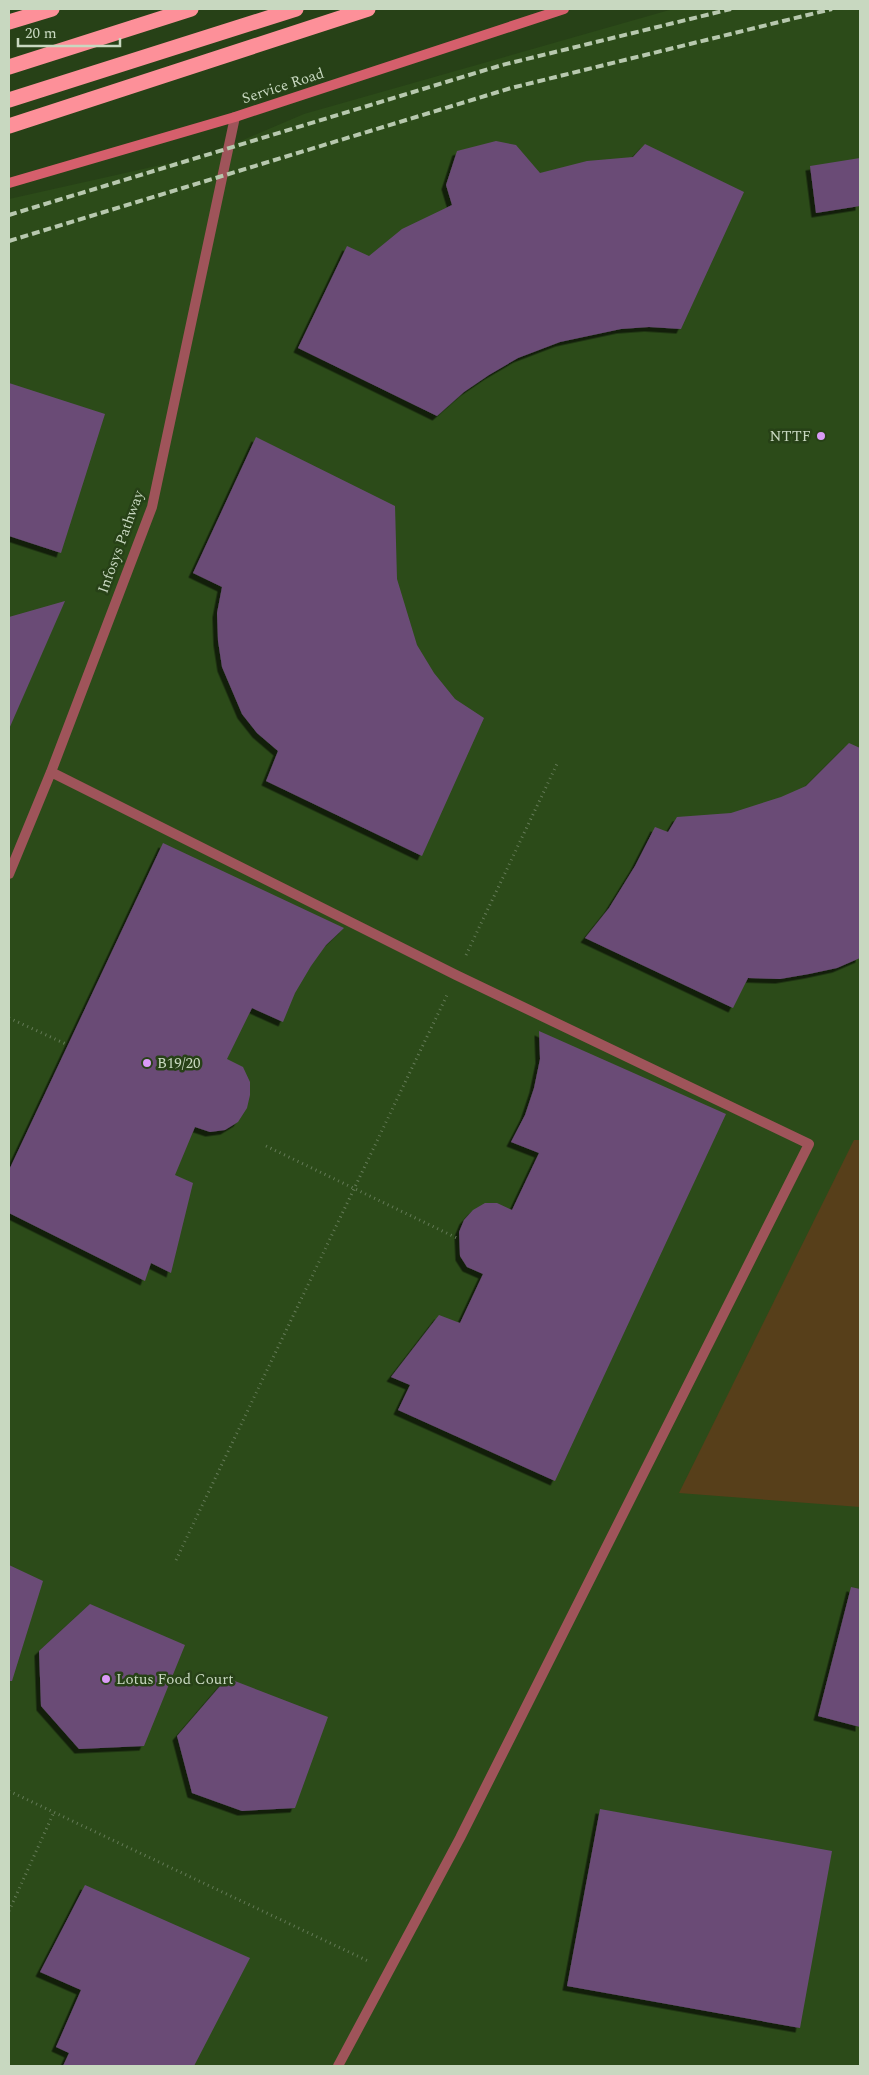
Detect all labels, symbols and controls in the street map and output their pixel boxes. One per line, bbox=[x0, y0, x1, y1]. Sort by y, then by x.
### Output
scale bar bbox=[18, 15, 120, 47]
text: 20 m bbox=[25, 22, 57, 45]
street label: Service Road bbox=[239, 62, 327, 110]
place label: NTTF bbox=[769, 425, 811, 448]
marker: NTTF bbox=[815, 430, 827, 442]
street label: Infosys Pathway bbox=[92, 487, 151, 597]
place label: B19/20 bbox=[157, 1052, 201, 1075]
marker: B19/20 bbox=[141, 1057, 153, 1069]
place label: Lotus Food Court bbox=[116, 1668, 233, 1691]
marker: Lotus Food Court bbox=[100, 1673, 112, 1685]

